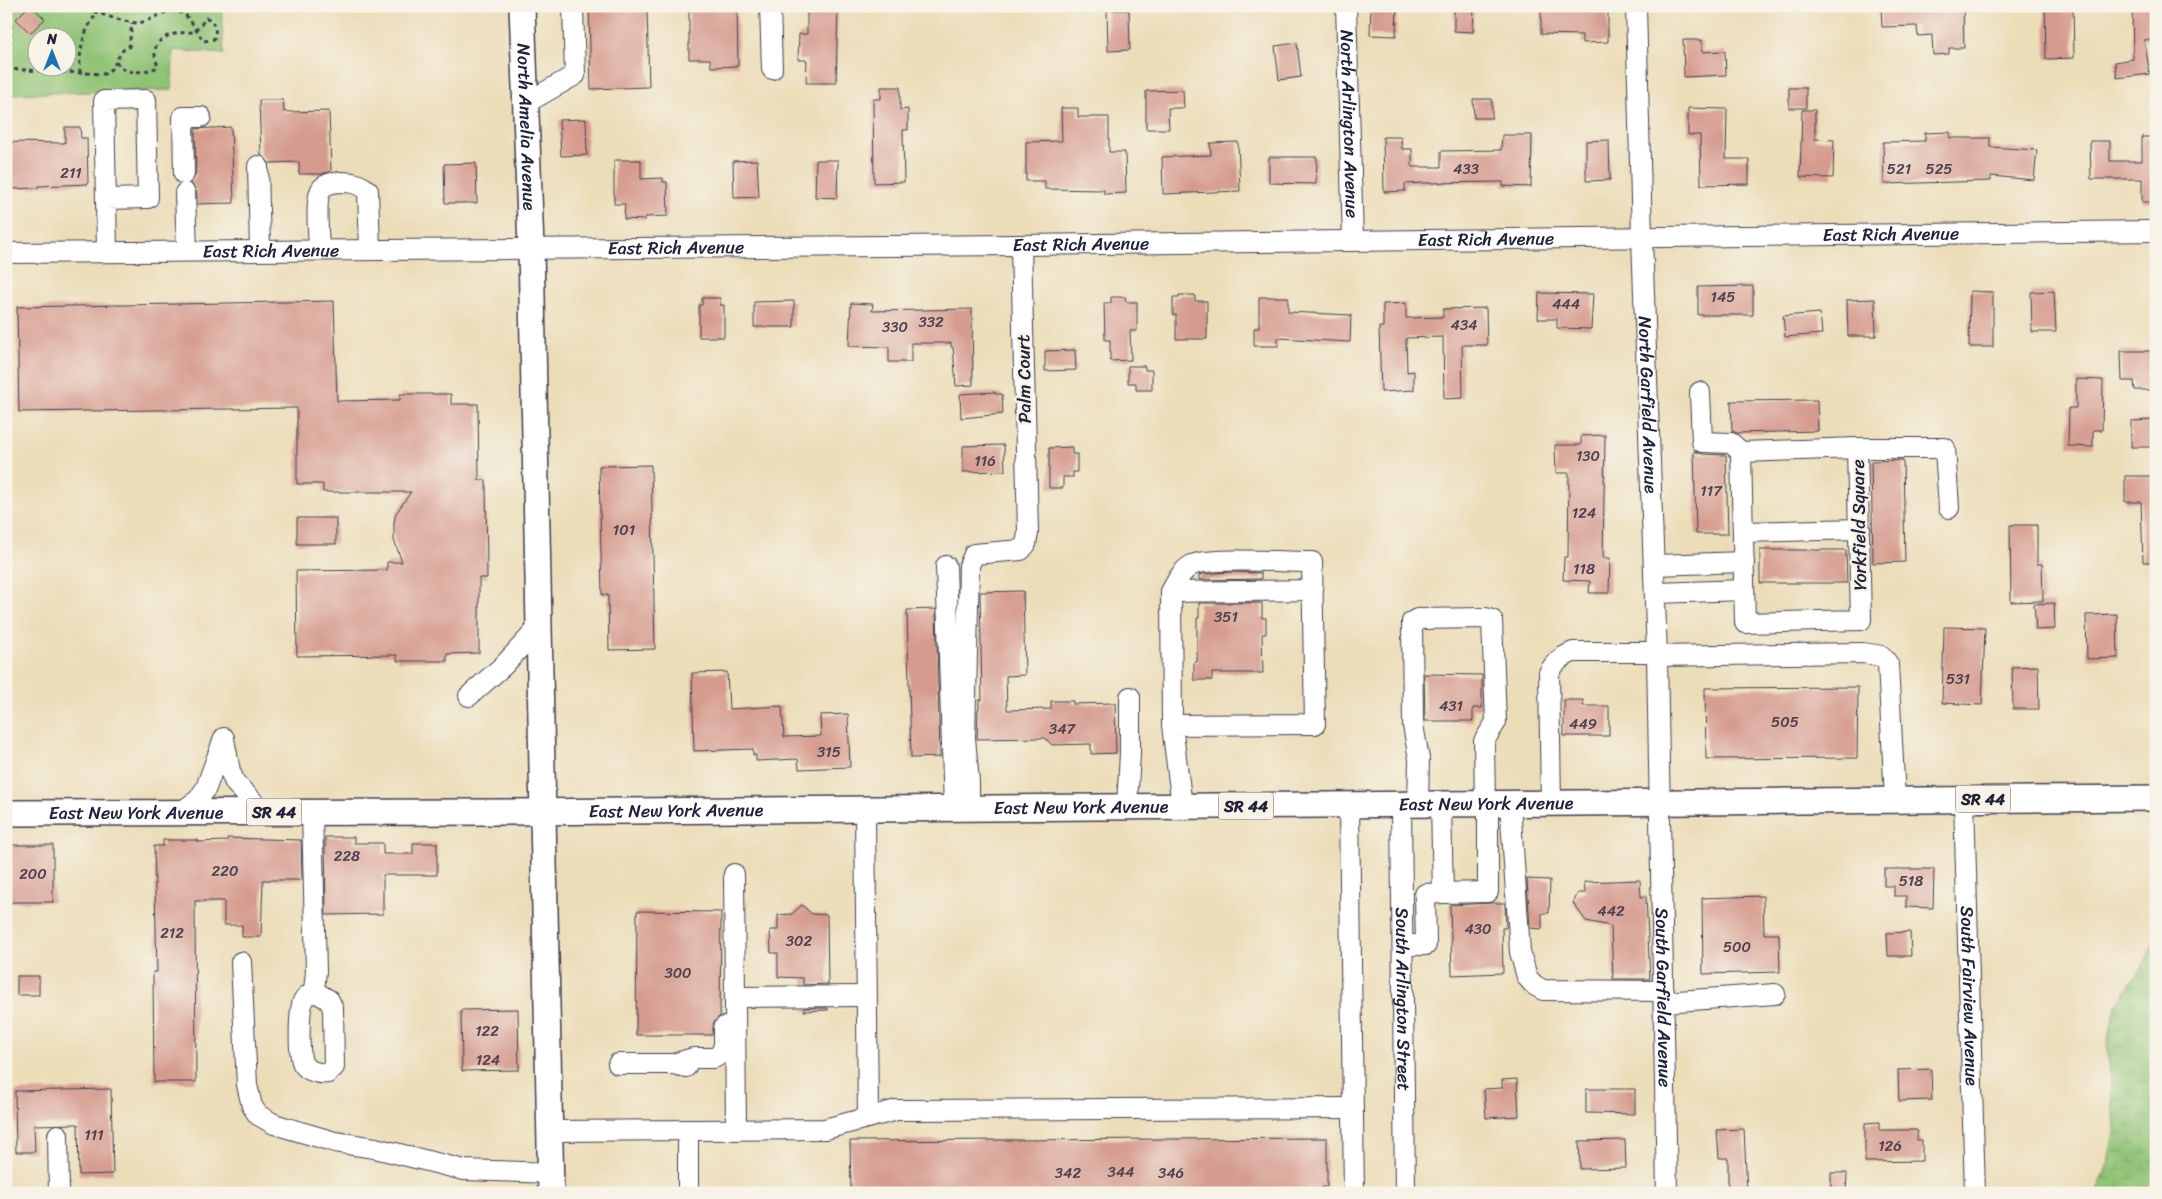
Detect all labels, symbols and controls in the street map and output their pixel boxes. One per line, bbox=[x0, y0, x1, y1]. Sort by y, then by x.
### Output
text: N bbox=[46, 27, 57, 52]
north arrow bbox=[28, 28, 78, 78]
street label: North Arlington Avenue bbox=[1331, 29, 1368, 218]
street label: North Amelia Avenue bbox=[507, 43, 546, 211]
house number: 433 bbox=[1453, 156, 1479, 182]
house number: 521 bbox=[1887, 156, 1911, 182]
house number: 525 bbox=[1926, 156, 1953, 182]
house number: 211 bbox=[60, 160, 82, 186]
street label: East Rich Avenue bbox=[1822, 217, 1959, 251]
street label: East Rich Avenue bbox=[1417, 222, 1554, 256]
street label: East Rich Avenue bbox=[1013, 227, 1149, 261]
street label: East Rich Avenue bbox=[608, 231, 744, 264]
street label: East Rich Avenue bbox=[203, 234, 339, 267]
house number: 145 bbox=[1711, 284, 1735, 310]
house number: 444 bbox=[1552, 291, 1580, 317]
house number: 332 bbox=[918, 309, 944, 335]
house number: 434 bbox=[1451, 312, 1478, 338]
house number: 330 bbox=[882, 314, 908, 340]
street label: North Garfield Avenue bbox=[1629, 316, 1667, 494]
street label: Palm Court bbox=[1007, 334, 1041, 424]
house number: 130 bbox=[1576, 443, 1600, 469]
house number: 116 bbox=[974, 448, 996, 474]
street label: Yorkfield Square bbox=[1842, 459, 1876, 591]
house number: 117 bbox=[1700, 478, 1723, 504]
house number: 124 bbox=[1572, 500, 1596, 526]
house number: 101 bbox=[613, 517, 635, 543]
house number: 118 bbox=[1573, 556, 1595, 582]
house number: 351 bbox=[1214, 604, 1238, 630]
house number: 531 bbox=[1946, 666, 1970, 692]
house number: 431 bbox=[1439, 693, 1463, 719]
house number: 505 bbox=[1771, 709, 1799, 735]
house number: 449 bbox=[1569, 711, 1597, 737]
house number: 347 bbox=[1049, 716, 1077, 742]
house number: 315 bbox=[817, 739, 841, 765]
road number: SR 44 bbox=[1956, 786, 2010, 812]
street label: East New York Avenue bbox=[1398, 787, 1574, 820]
street label: East New York Avenue bbox=[994, 790, 1169, 824]
road number: SR 44 bbox=[1218, 792, 1274, 819]
street label: East New York Avenue bbox=[589, 794, 764, 827]
street label: East New York Avenue bbox=[49, 797, 224, 829]
road number: SR 44 bbox=[246, 799, 302, 826]
house number: 228 bbox=[334, 843, 360, 869]
house number: 220 bbox=[212, 858, 238, 884]
house number: 200 bbox=[19, 861, 47, 887]
house number: 518 bbox=[1899, 868, 1923, 894]
house number: 442 bbox=[1597, 898, 1625, 924]
street label: South Fairview Avenue bbox=[1951, 906, 1988, 1087]
street label: South Arlington Street bbox=[1386, 907, 1420, 1091]
street label: South Garfield Avenue bbox=[1646, 907, 1681, 1088]
house number: 430 bbox=[1464, 916, 1492, 942]
house number: 212 bbox=[160, 920, 184, 946]
house number: 302 bbox=[786, 928, 813, 954]
house number: 500 bbox=[1723, 934, 1751, 960]
house number: 300 bbox=[664, 960, 692, 986]
house number: 122 bbox=[475, 1018, 499, 1044]
house number: 124 bbox=[476, 1047, 500, 1073]
house number: 111 bbox=[84, 1122, 104, 1148]
house number: 126 bbox=[1878, 1133, 1902, 1159]
house number: 344 bbox=[1108, 1159, 1135, 1185]
house number: 342 bbox=[1055, 1160, 1081, 1186]
house number: 346 bbox=[1158, 1160, 1184, 1186]

